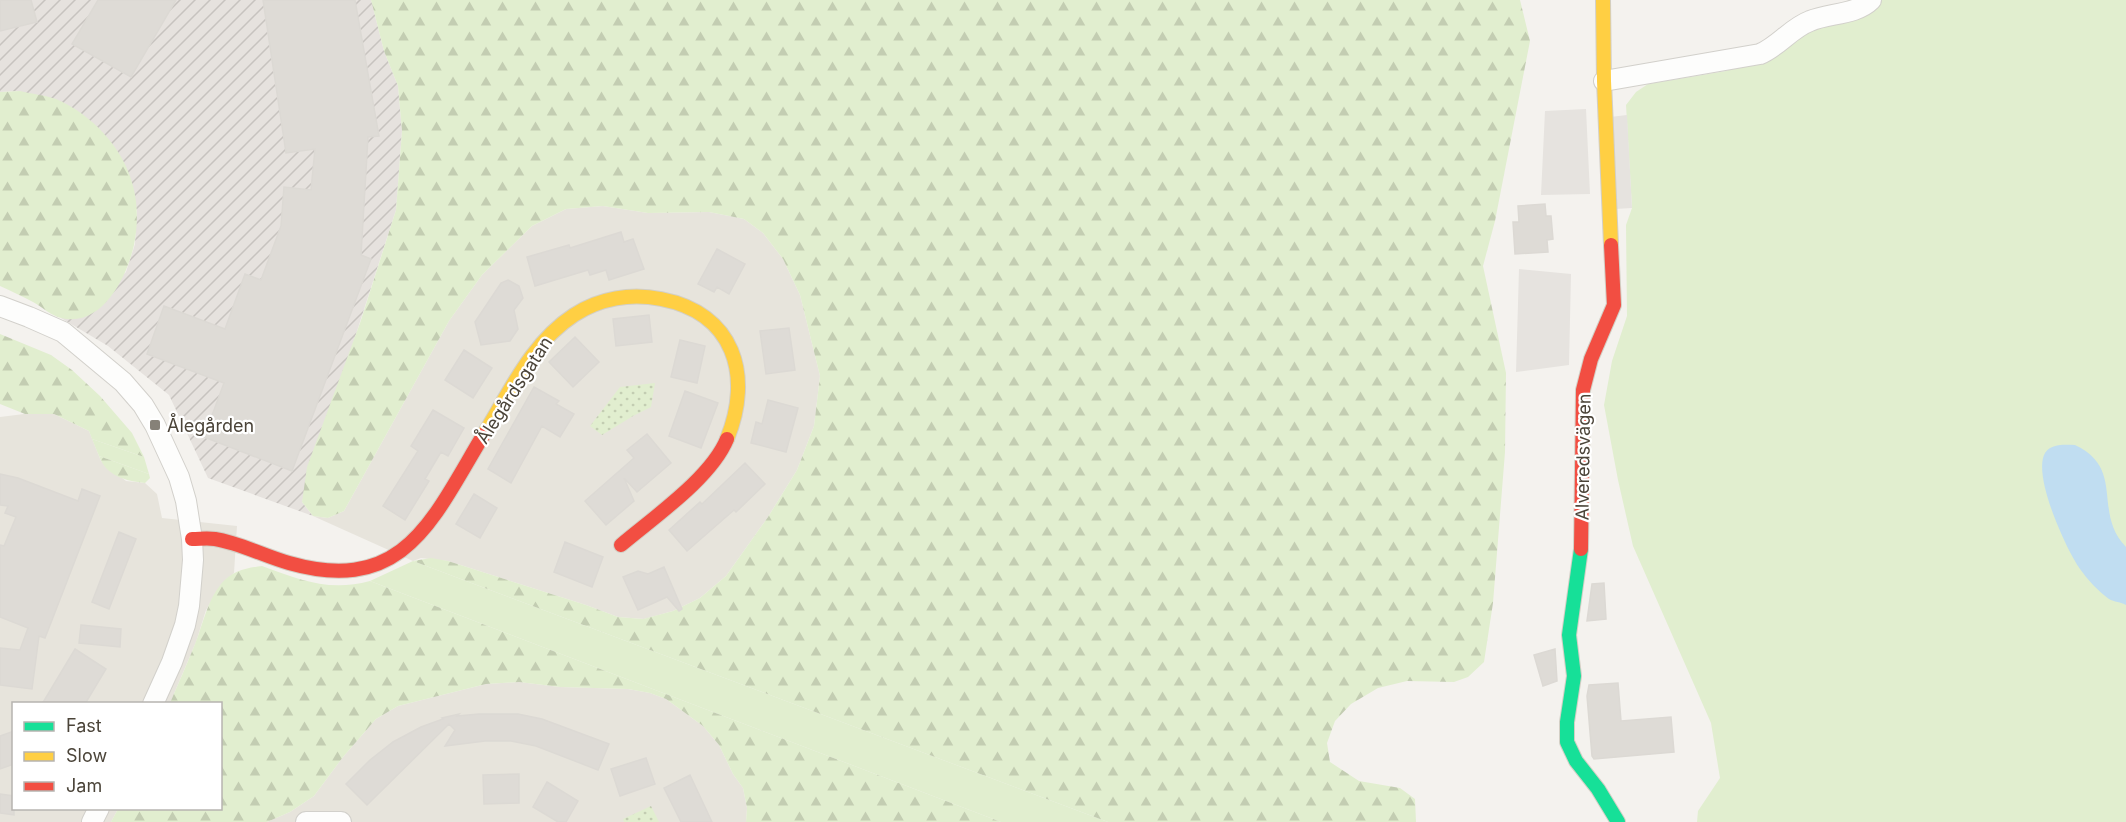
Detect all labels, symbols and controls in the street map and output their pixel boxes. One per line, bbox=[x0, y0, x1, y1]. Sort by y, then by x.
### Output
street label: Ålegårdsgatan bbox=[470, 331, 556, 447]
street label: Alveredsvägen bbox=[1571, 393, 1595, 521]
place label: Ålegården bbox=[167, 413, 254, 436]
marker: Ålegården bbox=[148, 418, 162, 432]
legend bbox=[12, 702, 222, 810]
text: Fast bbox=[66, 715, 102, 736]
text: Slow bbox=[66, 745, 107, 766]
text: Jam bbox=[66, 775, 102, 796]

